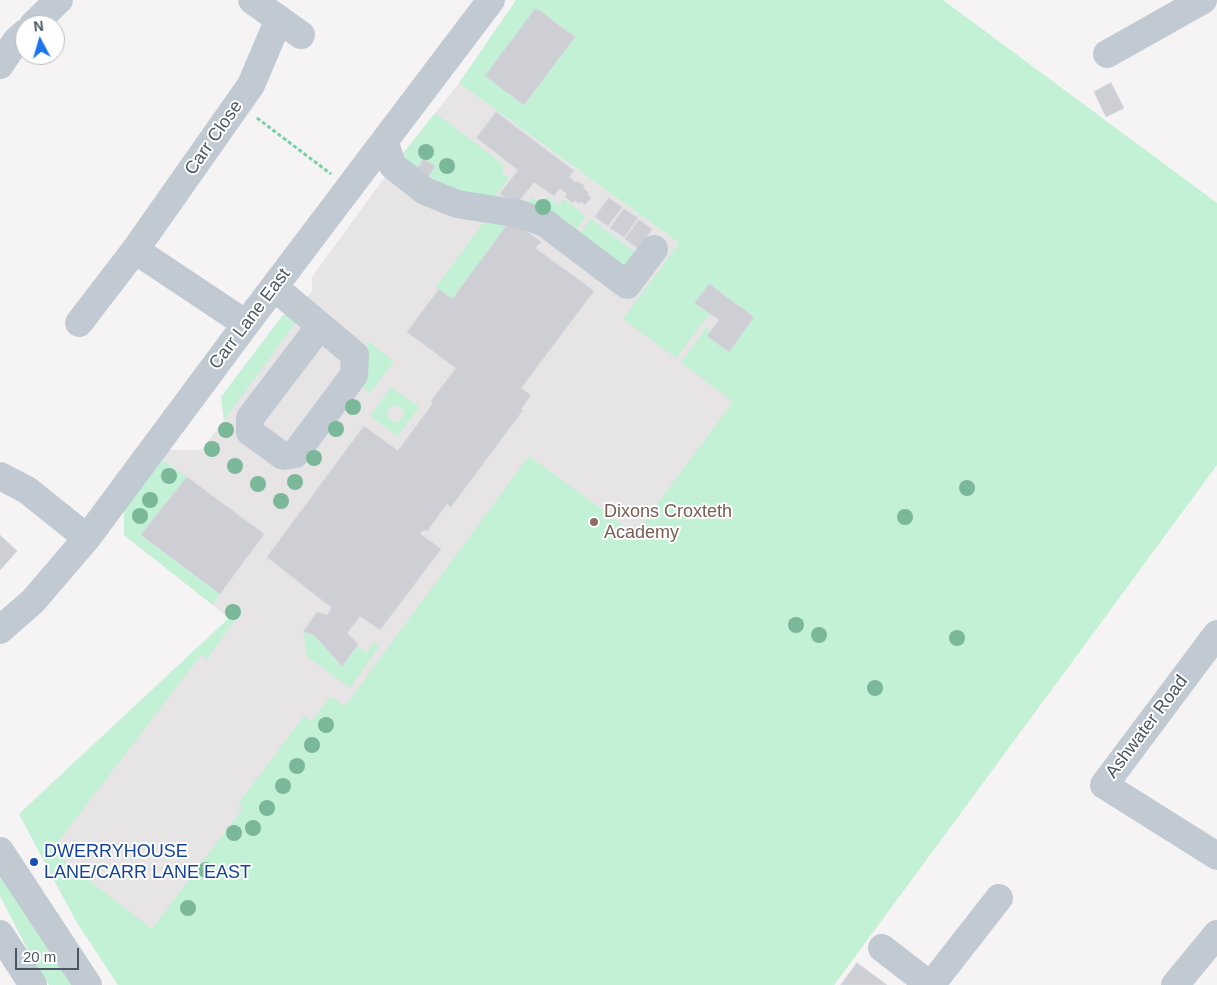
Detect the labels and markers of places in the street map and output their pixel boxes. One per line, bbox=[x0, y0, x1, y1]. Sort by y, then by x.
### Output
place label: Dixons Croxteth Academy bbox=[604, 501, 732, 544]
marker: Dixons Croxteth Academy bbox=[588, 516, 600, 528]
place label: DWERRYHOUSE LANE/CARR LANE EAST bbox=[44, 841, 251, 884]
marker: DWERRYHOUSE LANE/CARR LANE EAST bbox=[28, 856, 40, 868]

